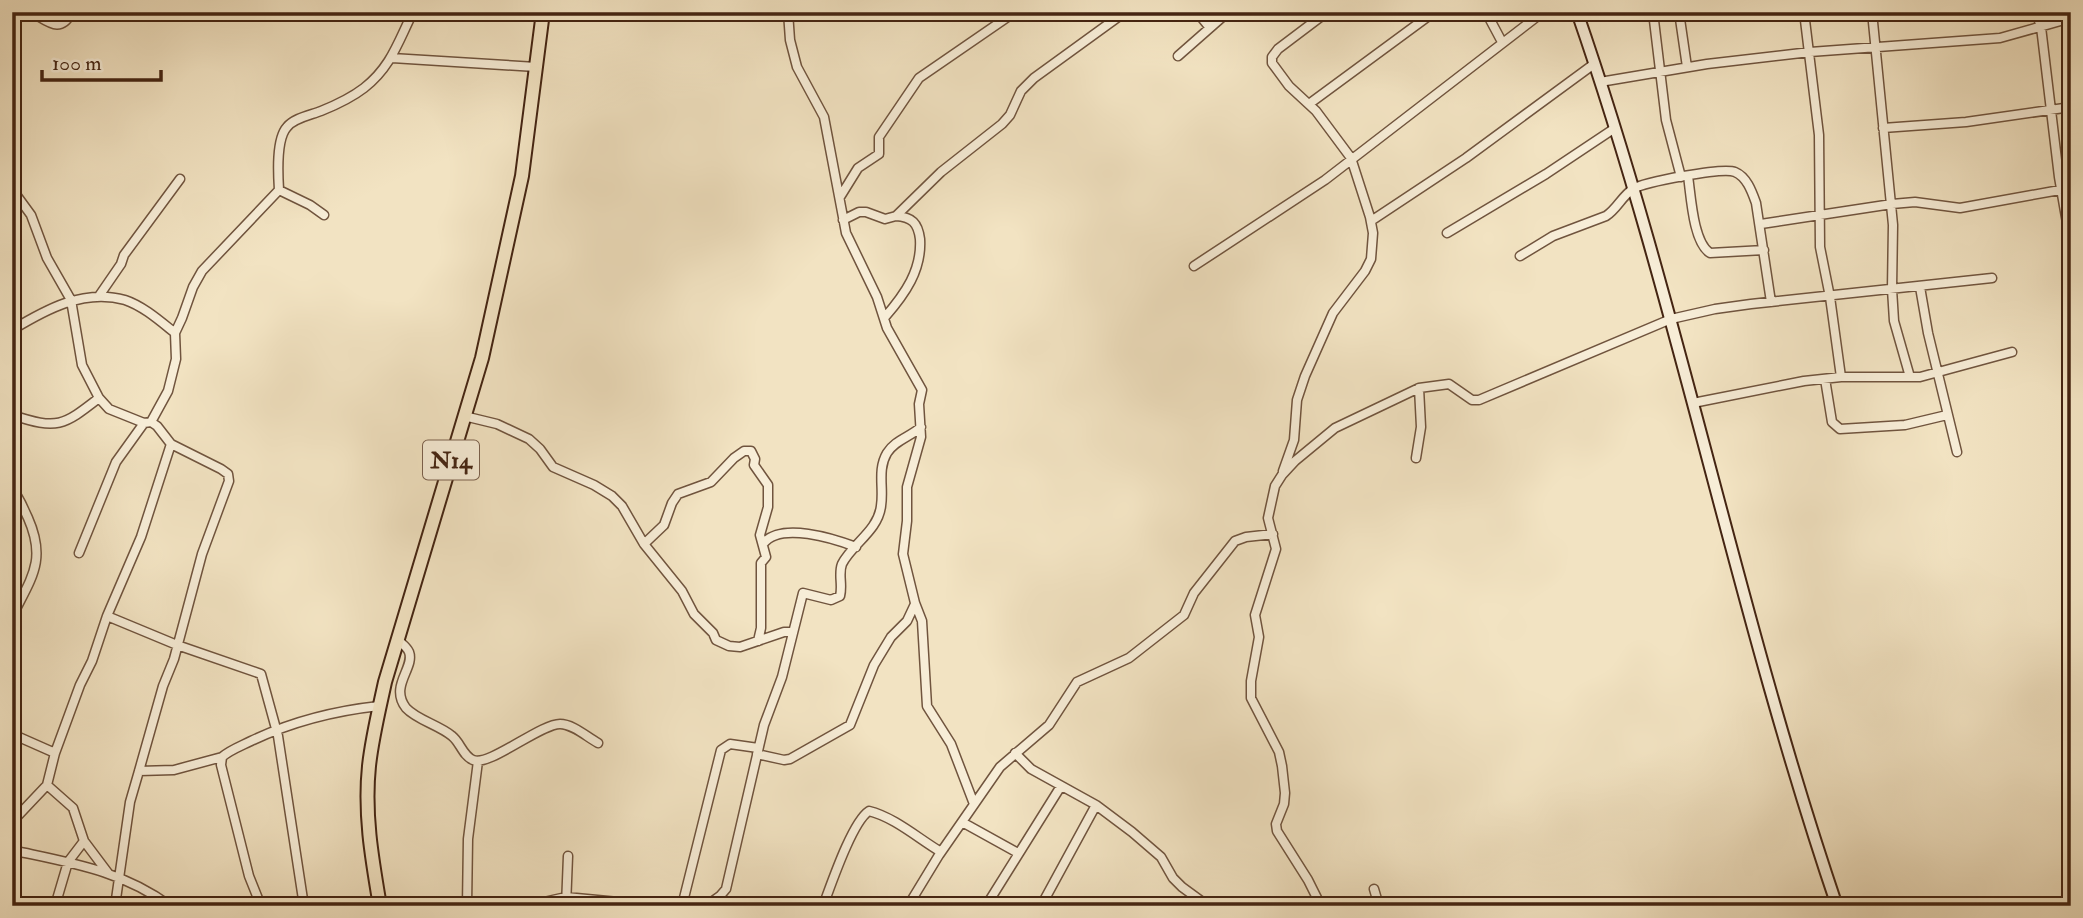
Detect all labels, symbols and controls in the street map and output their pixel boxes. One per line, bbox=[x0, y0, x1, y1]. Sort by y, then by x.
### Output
scale bar bbox=[42, 38, 161, 82]
text: 100 m bbox=[52, 50, 102, 77]
road number: N14 bbox=[423, 440, 479, 480]

